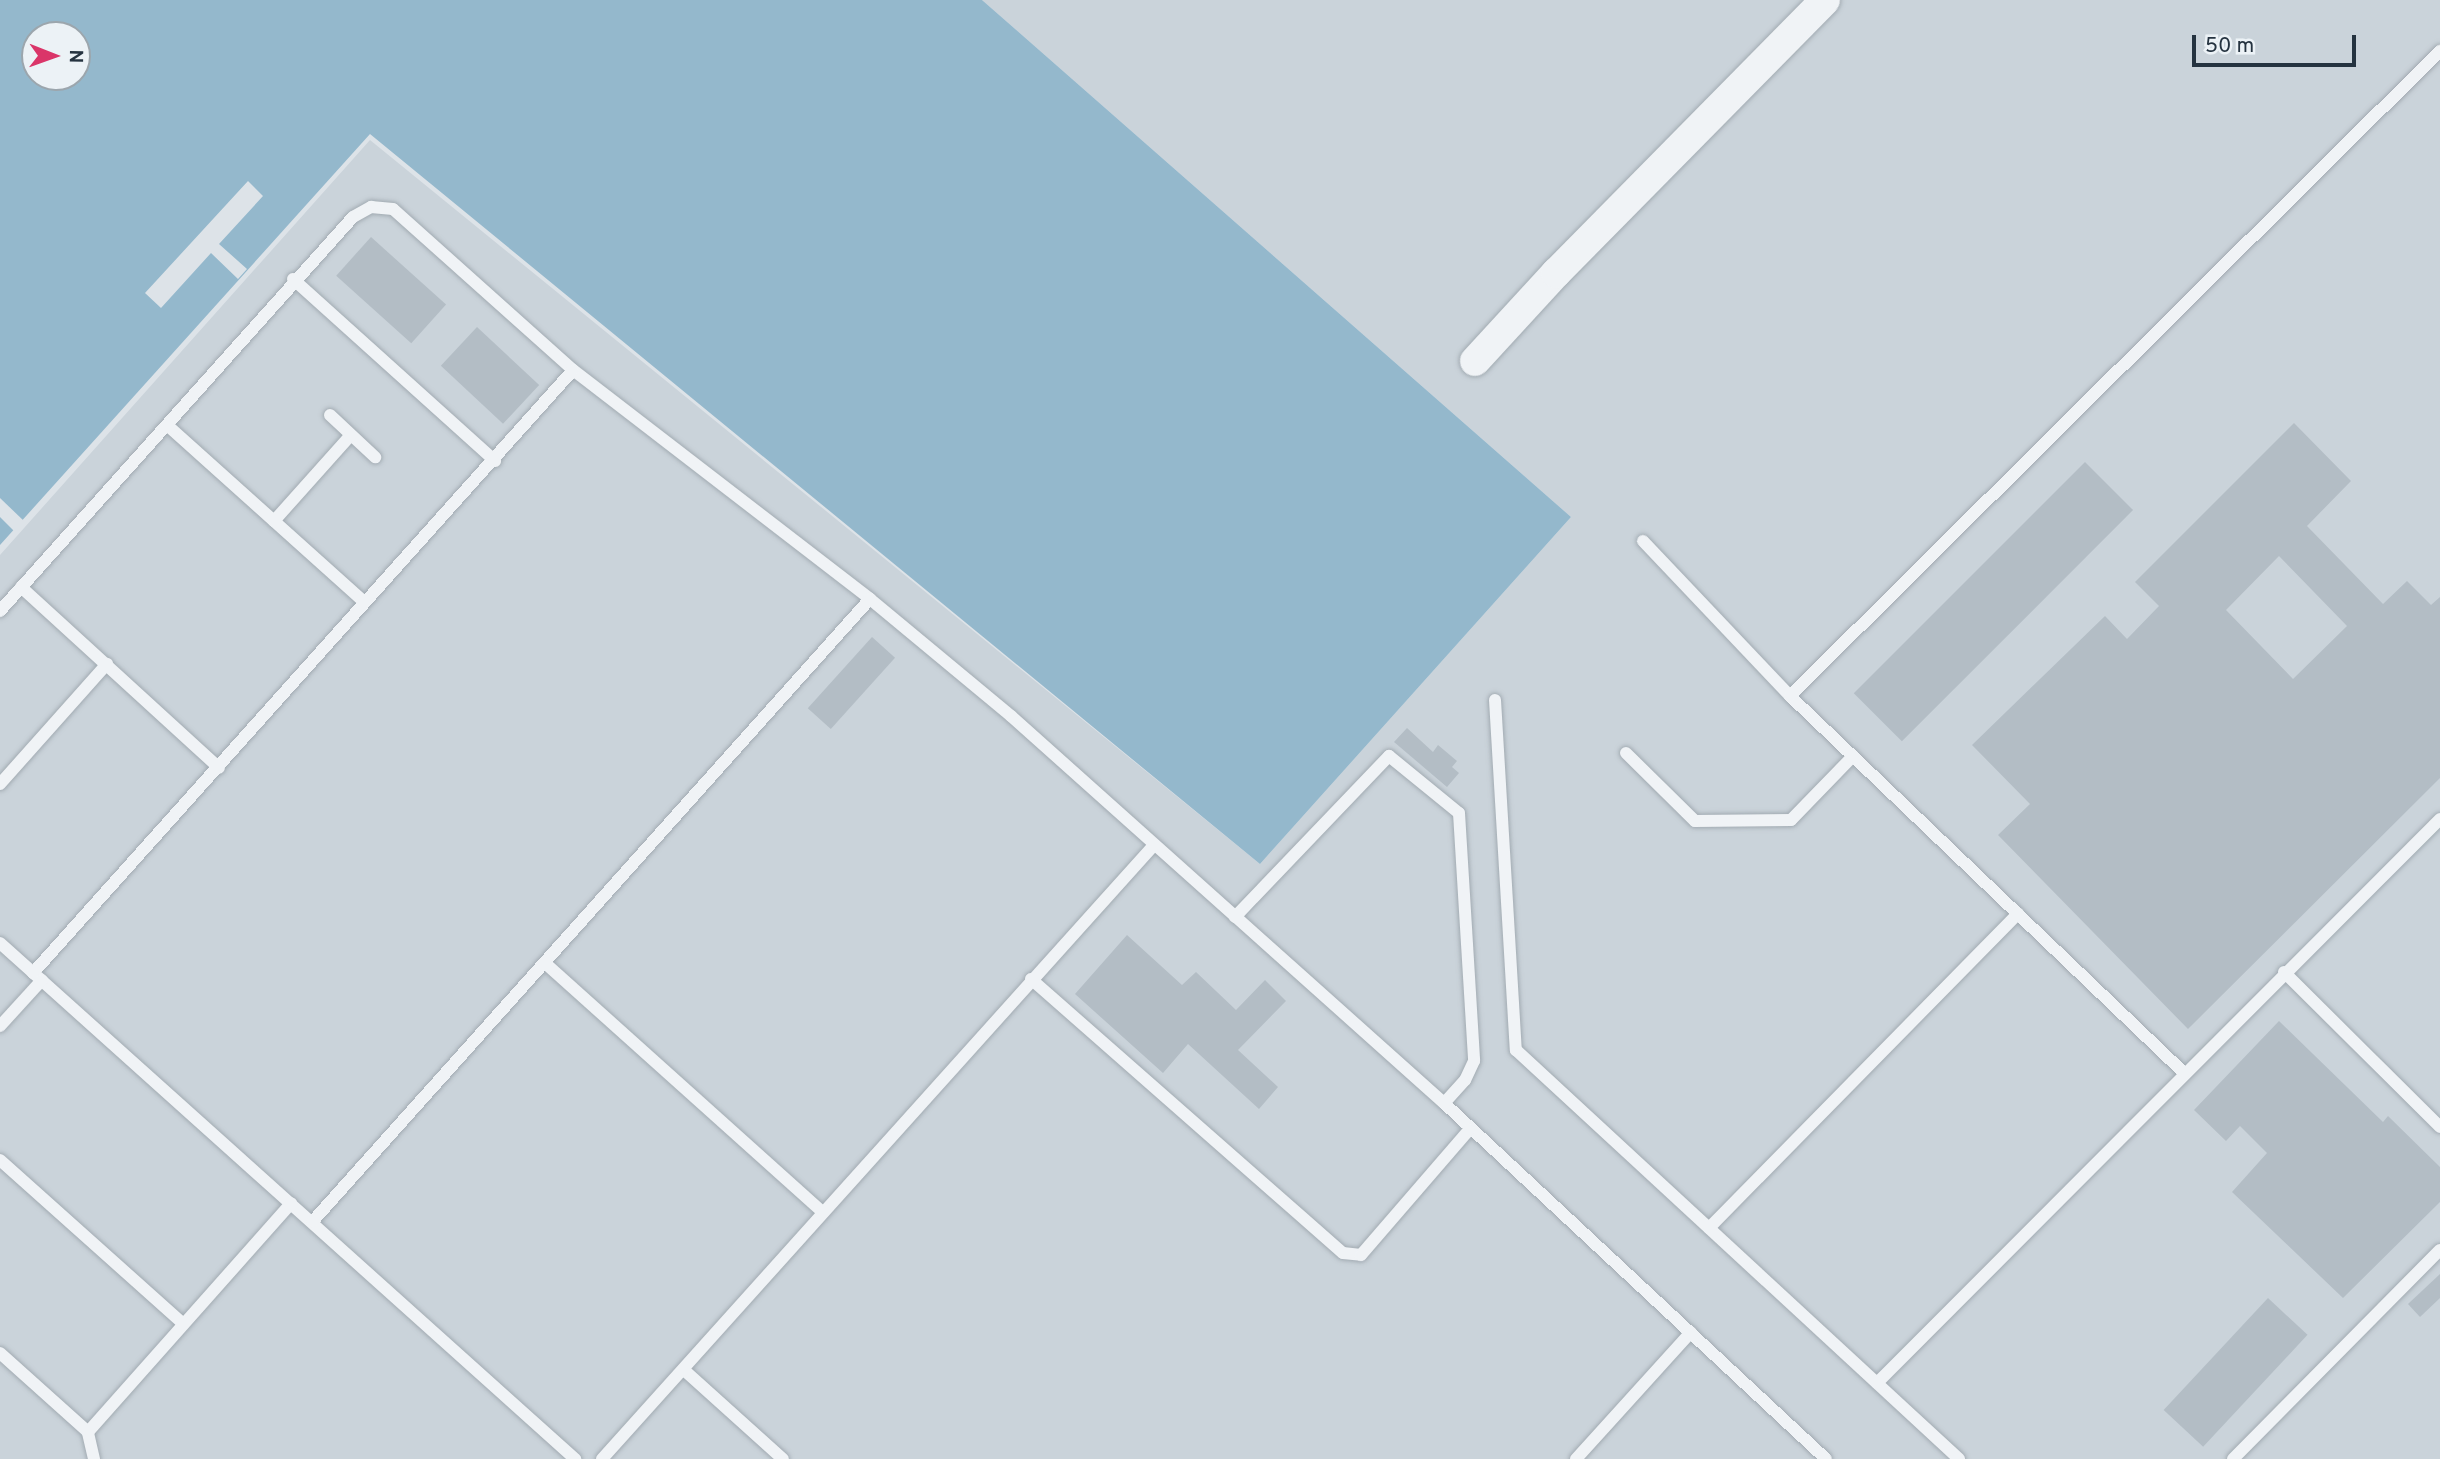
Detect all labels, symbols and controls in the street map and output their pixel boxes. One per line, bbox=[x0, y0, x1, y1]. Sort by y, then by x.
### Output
north arrow bbox=[21, 21, 91, 91]
scale bar bbox=[2195, 21, 2360, 65]
text: 50 m bbox=[2205, 33, 2254, 60]
text: N bbox=[63, 49, 87, 63]

